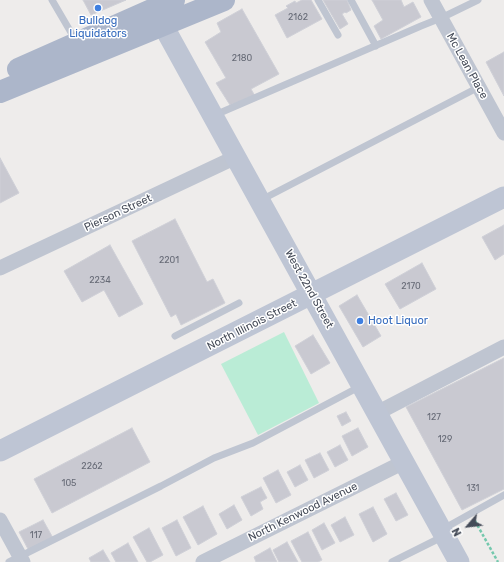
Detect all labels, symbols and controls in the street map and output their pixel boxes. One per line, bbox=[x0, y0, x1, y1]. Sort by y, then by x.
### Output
marker: Bulldog Liquidators bbox=[93, 3, 103, 13]
house number: 2162 bbox=[288, 12, 308, 22]
place label: Bulldog Liquidators bbox=[69, 14, 127, 40]
street label: Mc Lean Place bbox=[443, 31, 491, 101]
house number: 2180 bbox=[232, 53, 252, 63]
street label: Pierson Street bbox=[82, 192, 154, 234]
street label: West 22nd Street bbox=[282, 247, 336, 331]
house number: 2201 bbox=[159, 255, 179, 265]
house number: 2234 bbox=[89, 275, 111, 285]
house number: 2170 bbox=[401, 281, 421, 291]
street label: North Illinois Street bbox=[205, 297, 299, 353]
place label: Hoot Liquor bbox=[368, 314, 428, 328]
marker: Hoot Liquor bbox=[355, 316, 365, 326]
house number: 127 bbox=[427, 412, 441, 422]
house number: 129 bbox=[438, 434, 452, 444]
house number: 2262 bbox=[81, 461, 103, 471]
house number: 105 bbox=[62, 478, 76, 488]
street label: North Kenwood Avenue bbox=[246, 480, 360, 544]
house number: 131 bbox=[467, 483, 479, 493]
north arrow bbox=[448, 506, 488, 546]
text: N bbox=[449, 525, 465, 538]
house number: 117 bbox=[30, 530, 42, 540]

